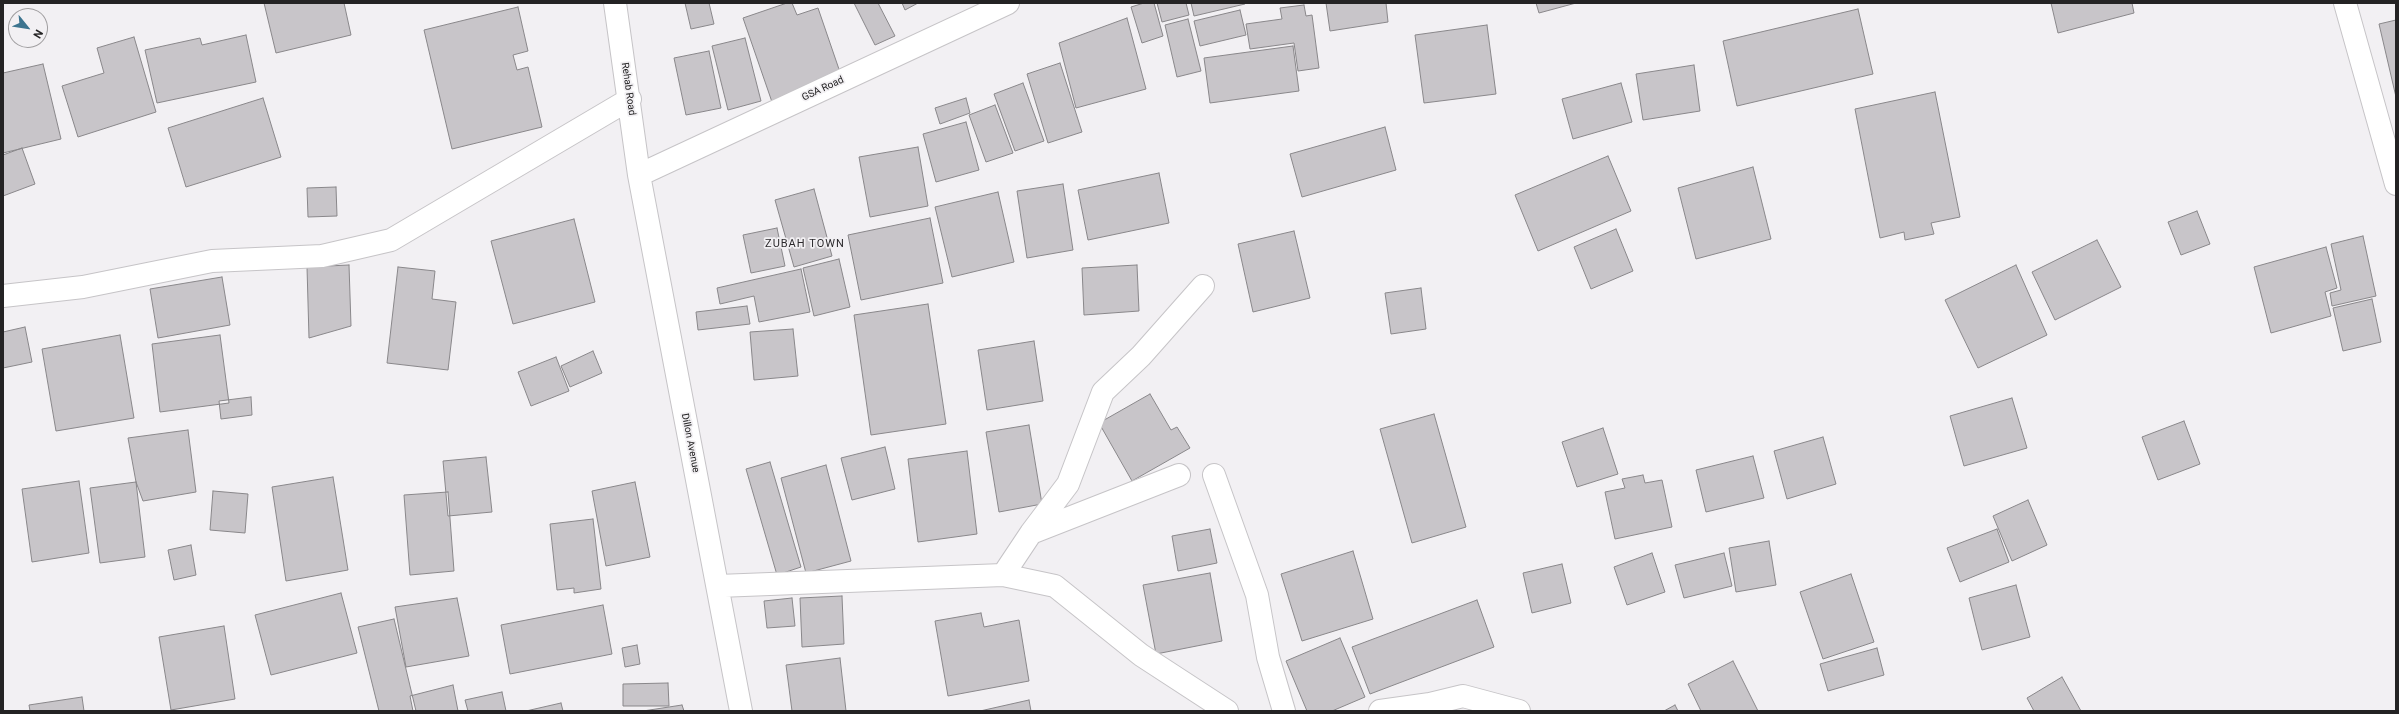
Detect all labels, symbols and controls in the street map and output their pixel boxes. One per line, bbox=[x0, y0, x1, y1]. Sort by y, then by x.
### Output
north arrow bbox=[8, 8, 48, 48]
text: N bbox=[30, 27, 46, 40]
street label: Rehab Road bbox=[618, 62, 638, 116]
street label: GSA Road bbox=[800, 74, 846, 104]
district label: ZUBAH TOWN bbox=[765, 237, 845, 251]
street label: Dillon Avenue bbox=[678, 412, 702, 474]

